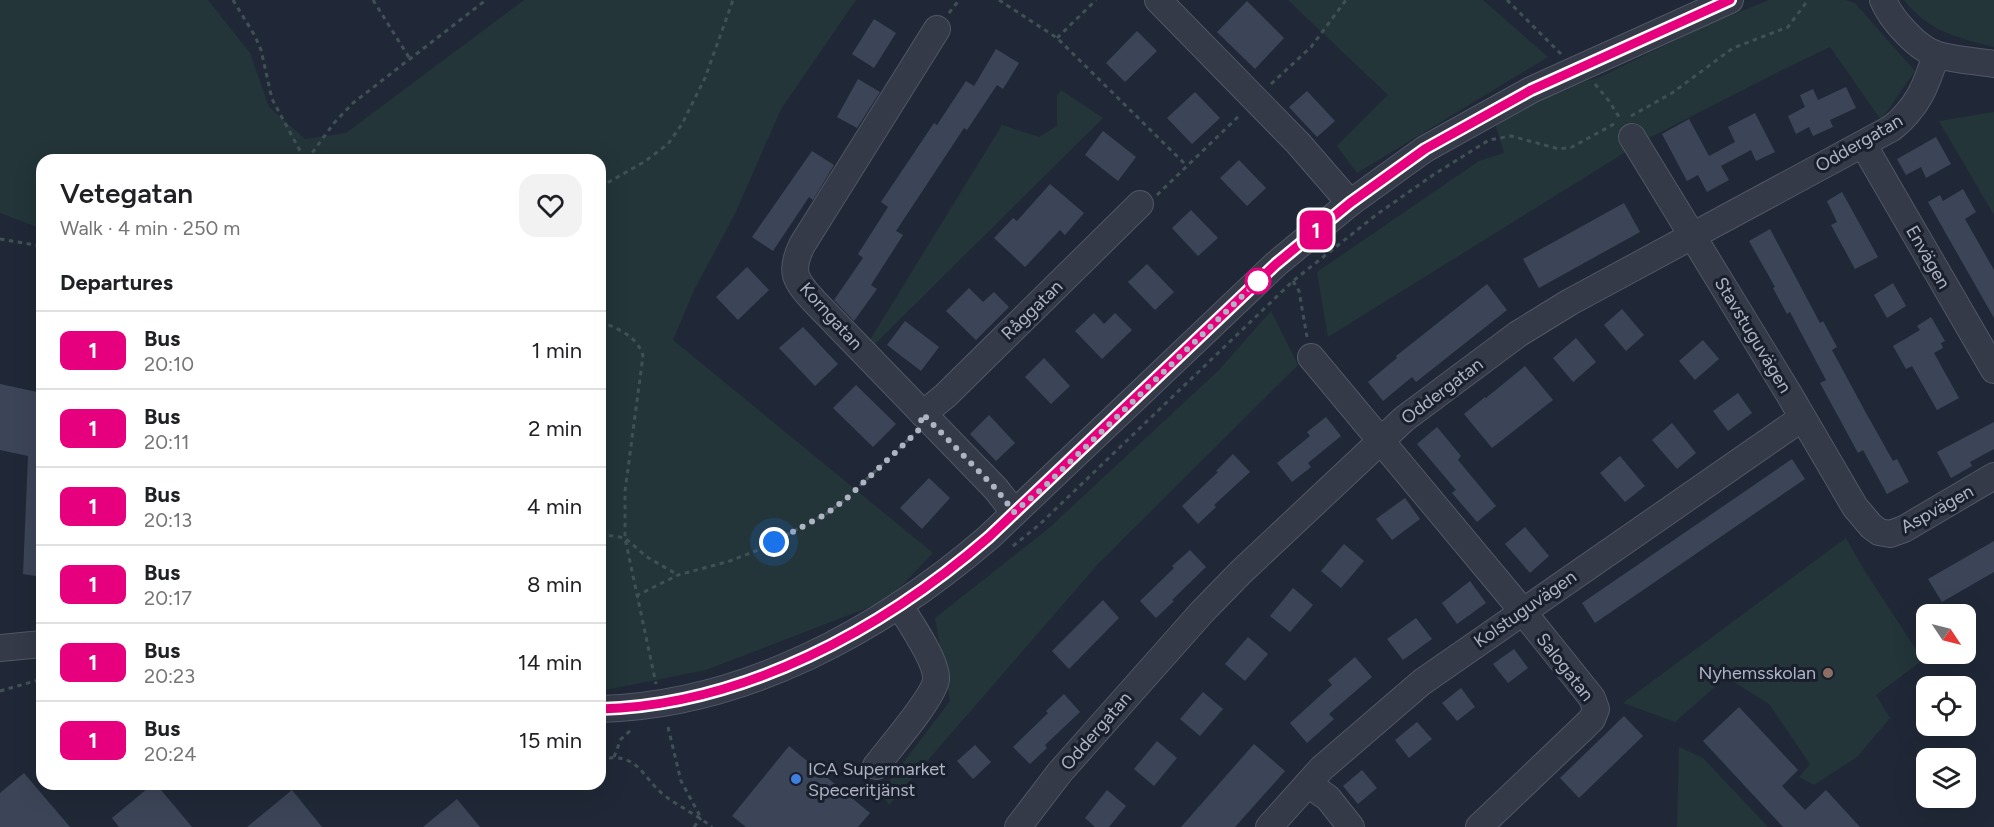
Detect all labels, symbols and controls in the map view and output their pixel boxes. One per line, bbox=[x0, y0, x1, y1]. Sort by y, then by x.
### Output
street label: Oddergatan bbox=[1812, 109, 1906, 177]
button: heart bbox=[519, 174, 582, 237]
text: Vetegatan bbox=[60, 176, 193, 210]
line badge: 1 bbox=[1296, 210, 1336, 250]
text: Walk · 4 min · 250 m bbox=[60, 216, 240, 240]
text: 1 bbox=[1312, 218, 1320, 243]
street label: Envägen bbox=[1901, 221, 1955, 293]
unlabelled marker bbox=[1245, 268, 1271, 294]
text: Departures bbox=[60, 269, 173, 296]
street label: Stavstuguvägen bbox=[1710, 273, 1796, 397]
street label: Råggatan bbox=[997, 275, 1067, 345]
street label: Korngatan bbox=[795, 278, 867, 354]
text: Bus bbox=[144, 325, 180, 352]
text: 1 min bbox=[531, 337, 582, 364]
text: 1 bbox=[89, 338, 97, 363]
text: 20:10 bbox=[144, 352, 194, 376]
street label: Oddergatan bbox=[1397, 353, 1487, 429]
text: Bus bbox=[144, 403, 180, 430]
text: 2 min bbox=[528, 415, 582, 442]
text: 1 bbox=[89, 416, 97, 441]
text: 20:11 bbox=[144, 430, 190, 454]
street label: Aspvägen bbox=[1897, 480, 1977, 538]
text: Bus bbox=[144, 481, 180, 508]
text: 4 min bbox=[527, 493, 582, 520]
text: 1 bbox=[89, 494, 97, 519]
text: 20:13 bbox=[144, 508, 192, 532]
your location bbox=[759, 527, 789, 557]
text: Bus bbox=[144, 559, 180, 586]
street label: Kolstuguvägen bbox=[1470, 566, 1580, 652]
text: 8 min bbox=[527, 571, 582, 598]
text: 1 bbox=[89, 572, 97, 597]
text: 20:17 bbox=[144, 586, 192, 610]
north arrow bbox=[1916, 604, 1976, 664]
map controls bbox=[1916, 604, 1976, 808]
street label: Salogatan bbox=[1532, 629, 1598, 705]
text: Bus bbox=[144, 637, 180, 664]
text: 14 min bbox=[518, 649, 582, 676]
text: 1 bbox=[89, 650, 97, 675]
place label: Nyhemsskolan bbox=[1698, 662, 1816, 684]
text: 20:23 bbox=[144, 664, 195, 688]
marker: Nyhemsskolan bbox=[1821, 666, 1835, 680]
button: locate bbox=[1916, 676, 1976, 736]
street label: Oddergatan bbox=[1056, 687, 1136, 775]
text: Bus bbox=[144, 715, 180, 742]
text: 15 min bbox=[519, 727, 582, 754]
text: 1 bbox=[89, 728, 97, 753]
text: 20:24 bbox=[144, 742, 197, 766]
button: layers bbox=[1916, 748, 1976, 808]
place label: ICA Supermarket Speceritjänst bbox=[808, 758, 946, 801]
marker: ICA Supermarket Speceritjänst bbox=[789, 772, 803, 786]

